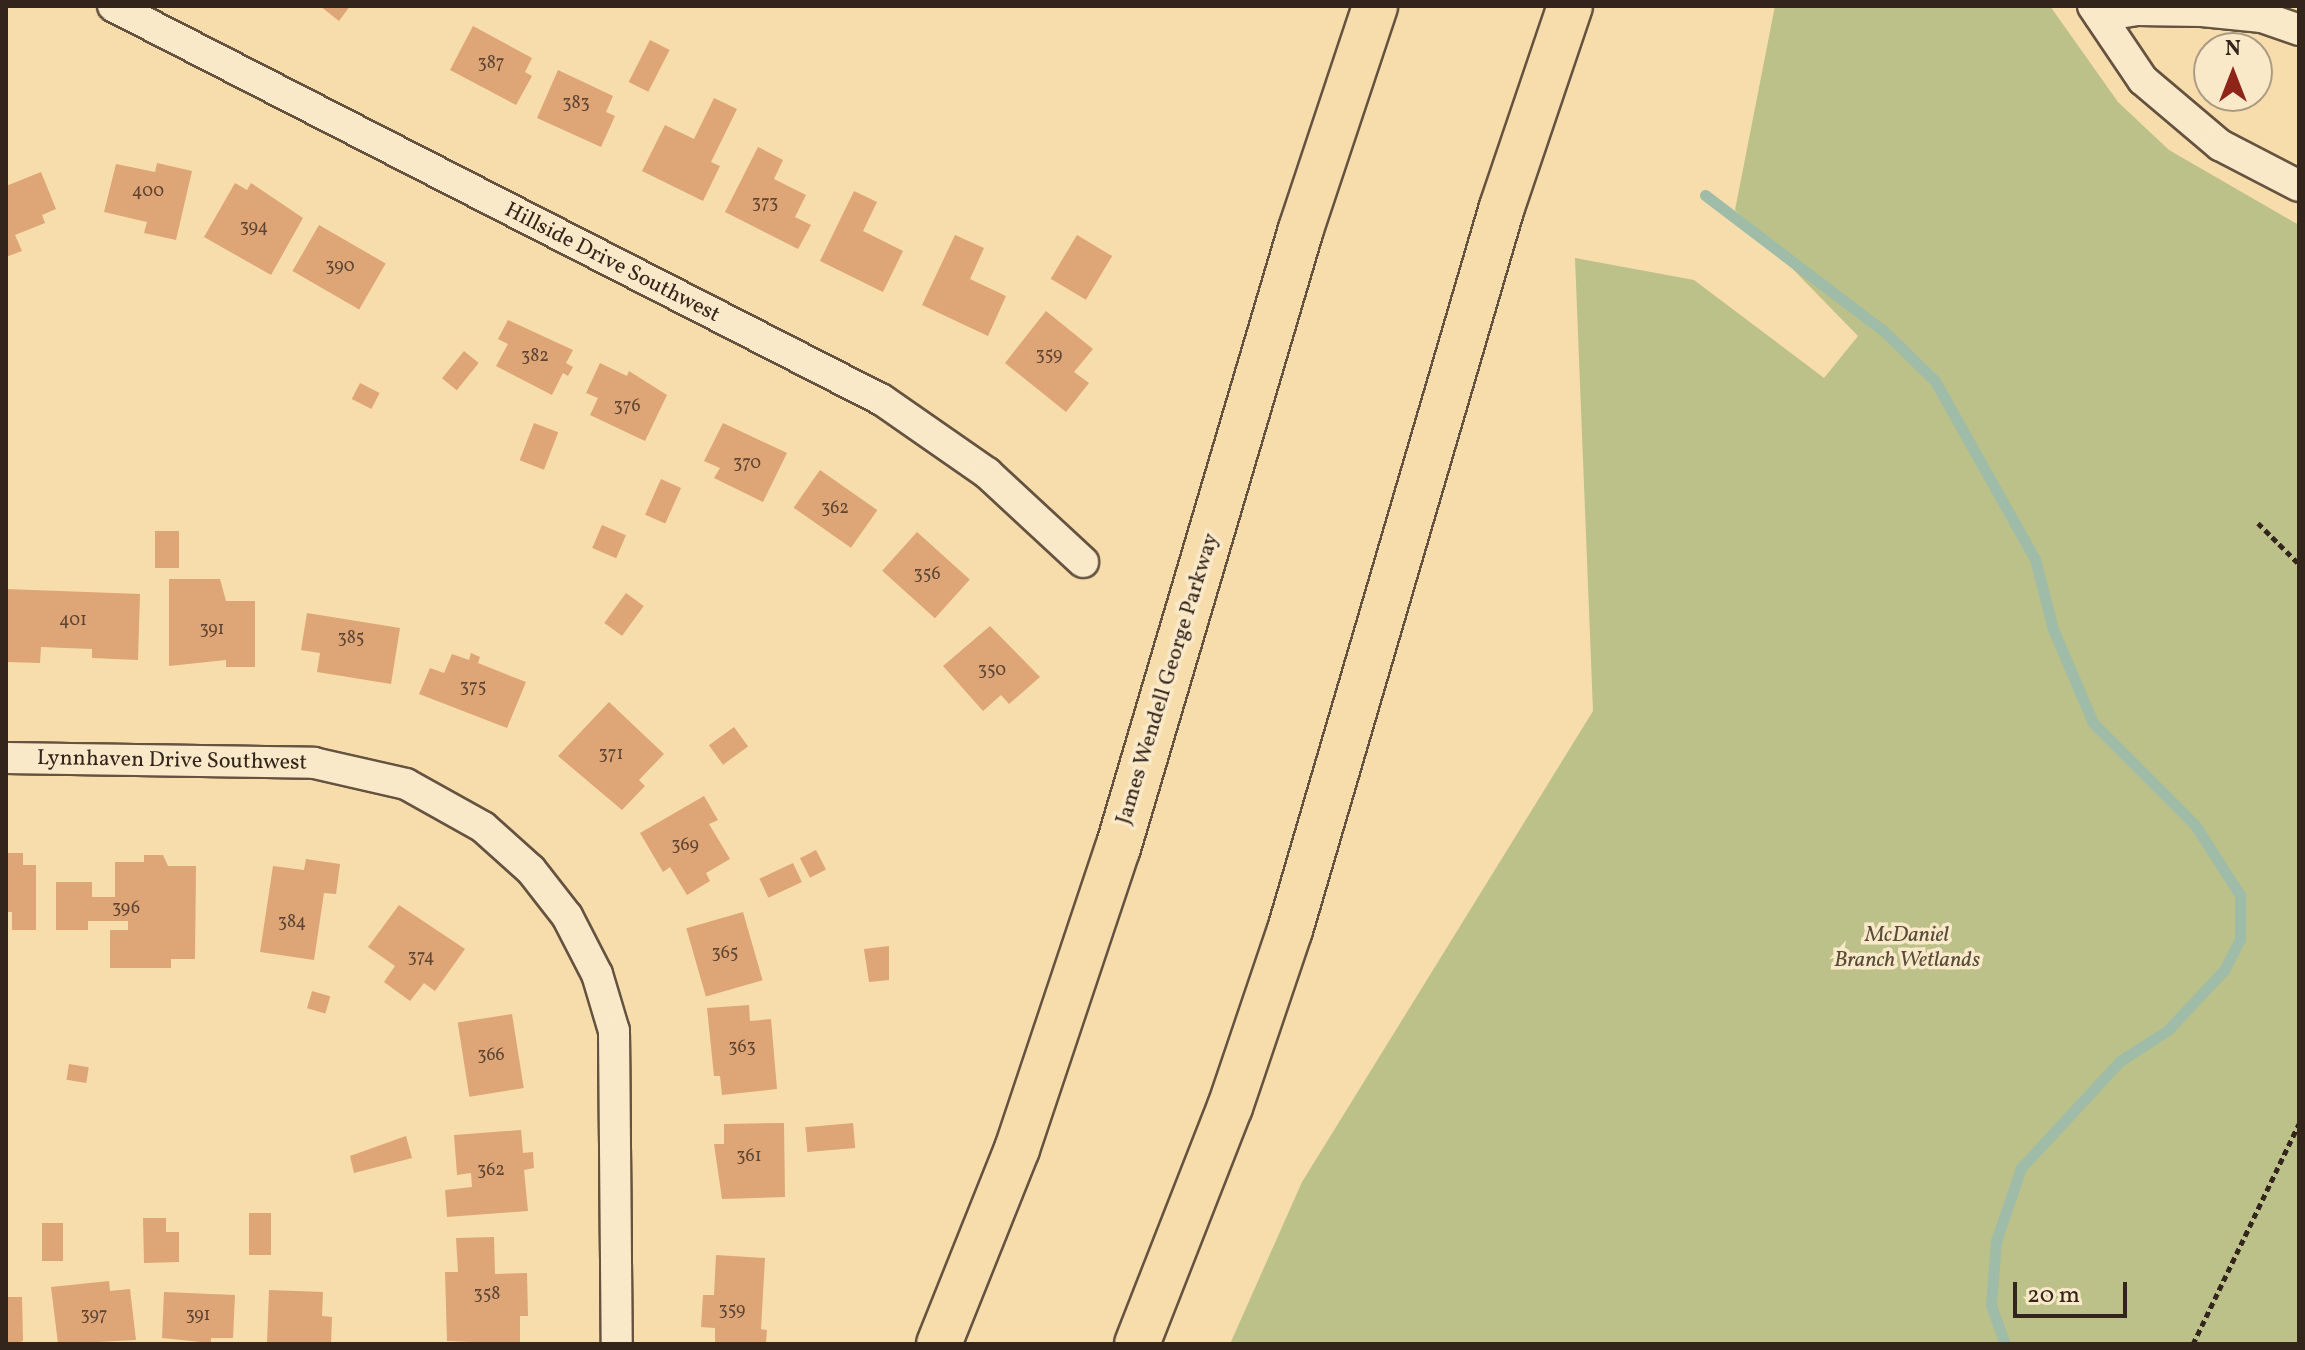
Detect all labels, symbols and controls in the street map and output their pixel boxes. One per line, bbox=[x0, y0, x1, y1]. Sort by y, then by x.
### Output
north arrow bbox=[2193, 32, 2273, 112]
text: N bbox=[2225, 34, 2241, 65]
house number: 387 bbox=[477, 53, 505, 75]
house number: 383 bbox=[562, 93, 590, 115]
house number: 400 bbox=[132, 181, 164, 203]
house number: 373 bbox=[752, 193, 778, 215]
street label: Hillside Drive Southwest bbox=[500, 197, 724, 329]
house number: 394 bbox=[240, 217, 268, 239]
house number: 390 bbox=[325, 256, 355, 278]
house number: 359 bbox=[1036, 345, 1062, 367]
house number: 382 bbox=[521, 346, 549, 368]
house number: 376 bbox=[613, 396, 641, 418]
house number: 370 bbox=[733, 453, 761, 475]
house number: 362 bbox=[821, 498, 849, 520]
street label: James Wendell George Parkway bbox=[1111, 530, 1225, 828]
house number: 356 bbox=[914, 564, 940, 586]
house number: 401 bbox=[59, 610, 87, 632]
house number: 391 bbox=[199, 619, 225, 641]
house number: 385 bbox=[338, 628, 364, 650]
house number: 350 bbox=[978, 660, 1006, 682]
house number: 375 bbox=[460, 677, 486, 699]
house number: 371 bbox=[599, 744, 623, 766]
street label: Lynnhaven Drive Southwest bbox=[37, 745, 307, 777]
house number: 369 bbox=[671, 835, 699, 857]
house number: 396 bbox=[112, 898, 140, 920]
house number: 384 bbox=[278, 912, 306, 934]
park label: McDaniel Branch Wetlands bbox=[1834, 922, 1980, 974]
house number: 365 bbox=[712, 943, 738, 965]
house number: 374 bbox=[408, 947, 434, 969]
house number: 363 bbox=[728, 1037, 756, 1059]
house number: 366 bbox=[477, 1045, 505, 1067]
house number: 361 bbox=[736, 1146, 762, 1168]
house number: 362 bbox=[477, 1160, 505, 1182]
scale bar bbox=[2017, 1266, 2131, 1316]
text: 20 m bbox=[2027, 1279, 2080, 1313]
house number: 358 bbox=[473, 1284, 501, 1306]
house number: 359 bbox=[719, 1300, 745, 1322]
house number: 397 bbox=[81, 1305, 107, 1327]
house number: 391 bbox=[185, 1305, 211, 1327]

